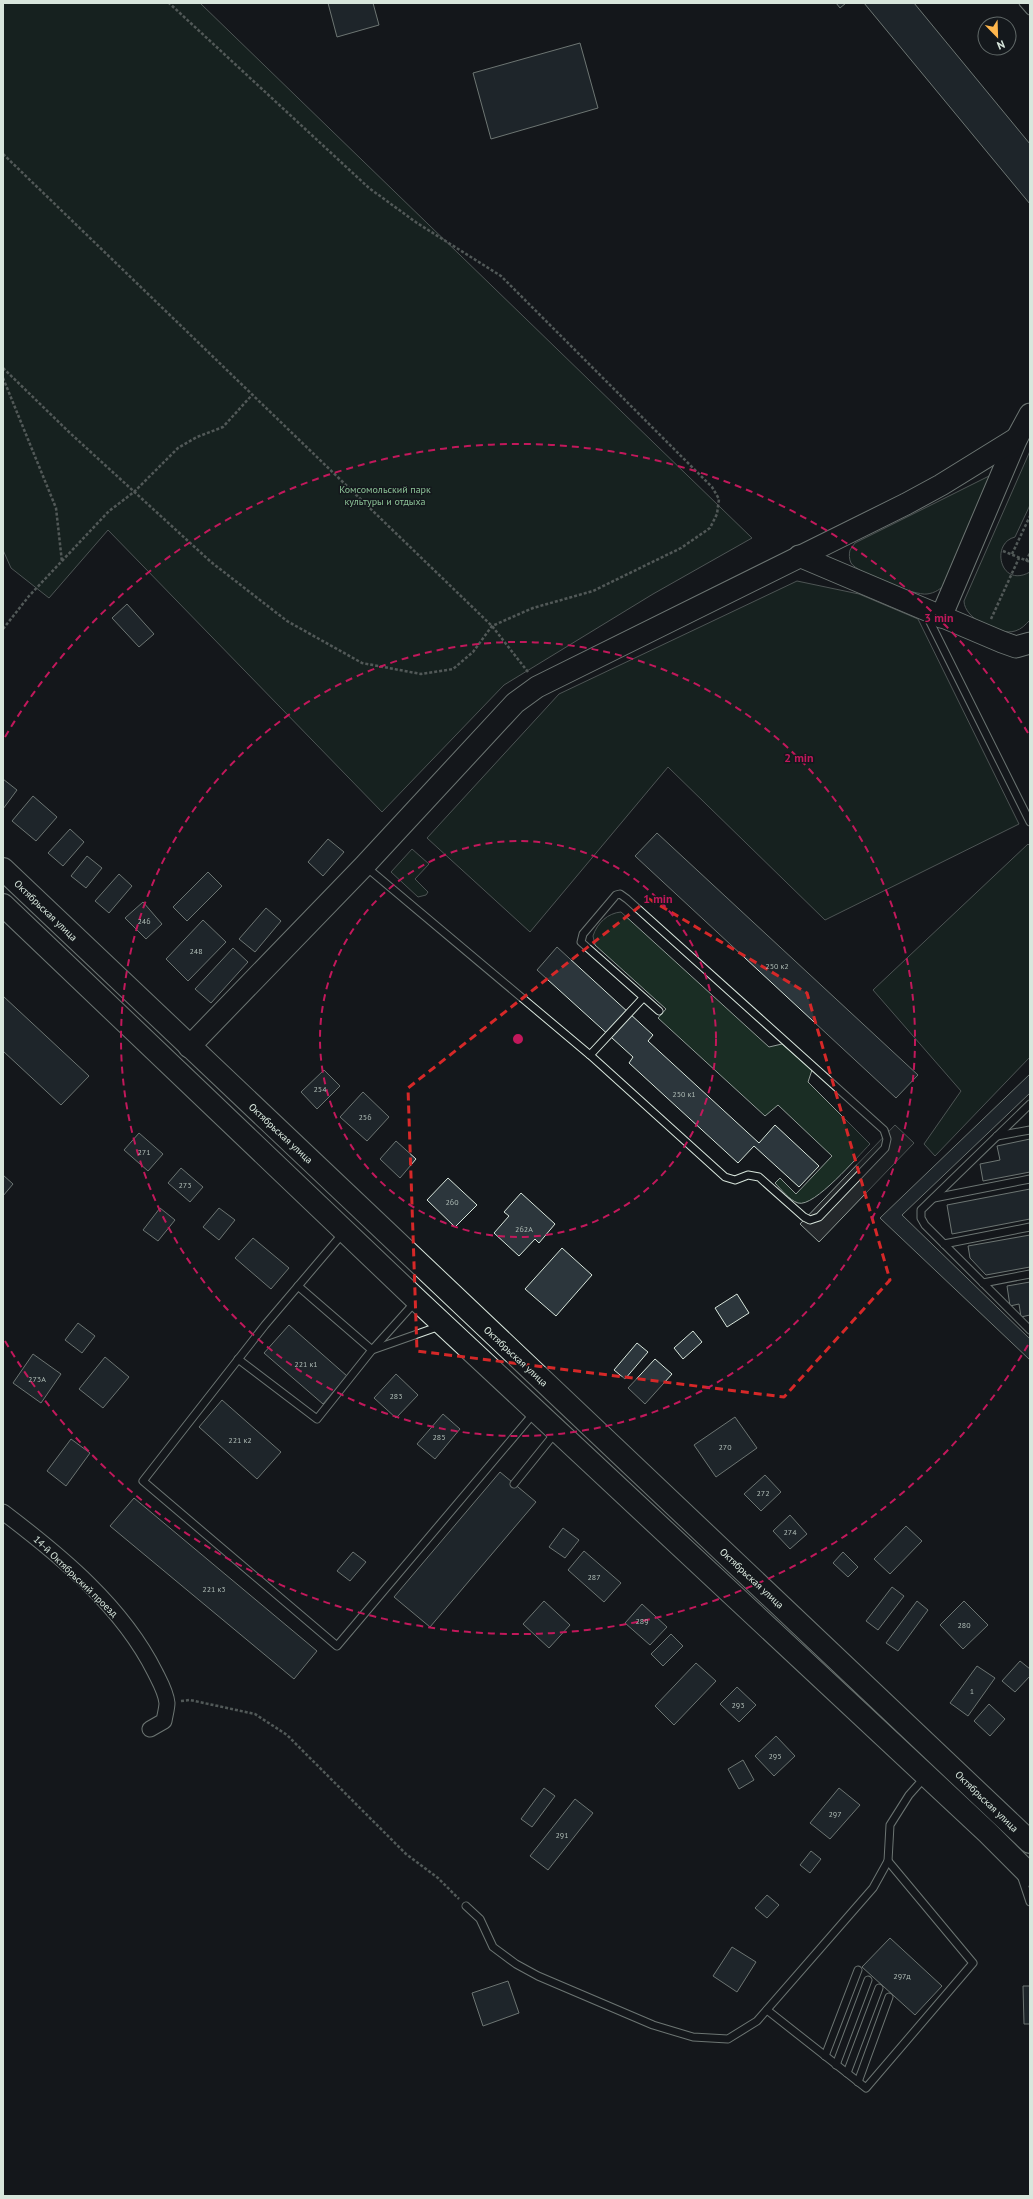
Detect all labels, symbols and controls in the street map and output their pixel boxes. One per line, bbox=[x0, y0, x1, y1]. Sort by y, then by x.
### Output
north arrow bbox=[977, 16, 1017, 56]
text: N bbox=[995, 37, 1007, 53]
park label: Комсомольский парк культуры и отдыха bbox=[339, 483, 431, 508]
text: 3 min bbox=[924, 610, 954, 625]
text: 2 min bbox=[784, 750, 814, 765]
street label: Октябрьская улица bbox=[11, 877, 80, 944]
text: 1 min bbox=[643, 891, 673, 906]
house number: 246 bbox=[137, 916, 151, 926]
house number: 248 bbox=[189, 946, 203, 956]
house number: 250 к2 bbox=[765, 961, 789, 971]
centre of rings bbox=[511, 1032, 525, 1046]
house number: 254 bbox=[313, 1084, 327, 1094]
house number: 250 к1 bbox=[672, 1089, 696, 1099]
street label: Октябрьская улица bbox=[246, 1100, 315, 1166]
house number: 256 bbox=[358, 1112, 372, 1122]
house number: 271 bbox=[137, 1147, 151, 1157]
house number: 273 bbox=[178, 1180, 192, 1190]
house number: 260 bbox=[445, 1197, 459, 1207]
house number: 262А bbox=[515, 1224, 533, 1234]
street label: Октябрьская улица bbox=[481, 1323, 550, 1389]
house number: 221 к1 bbox=[294, 1359, 318, 1369]
house number: 273А bbox=[28, 1374, 46, 1384]
house number: 283 bbox=[389, 1391, 403, 1401]
house number: 285 bbox=[432, 1432, 446, 1442]
house number: 221 к2 bbox=[228, 1435, 252, 1445]
house number: 270 bbox=[718, 1442, 732, 1452]
house number: 272 bbox=[756, 1488, 770, 1498]
house number: 274 bbox=[783, 1527, 797, 1537]
street label: 14-й Октябрьский проезд bbox=[31, 1533, 121, 1620]
street label: Октябрьская улица bbox=[717, 1545, 786, 1611]
house number: 287 bbox=[587, 1572, 601, 1582]
house number: 221 к3 bbox=[202, 1584, 226, 1594]
house number: 289 bbox=[635, 1616, 649, 1626]
house number: 280 bbox=[957, 1620, 971, 1630]
house number: 1 bbox=[970, 1686, 974, 1696]
house number: 293 bbox=[731, 1700, 745, 1710]
house number: 295 bbox=[768, 1751, 782, 1761]
street label: Октябрьская улица bbox=[952, 1768, 1021, 1835]
house number: 297 bbox=[828, 1809, 842, 1819]
house number: 291 bbox=[555, 1830, 569, 1840]
house number: 297д bbox=[893, 1971, 911, 1981]

